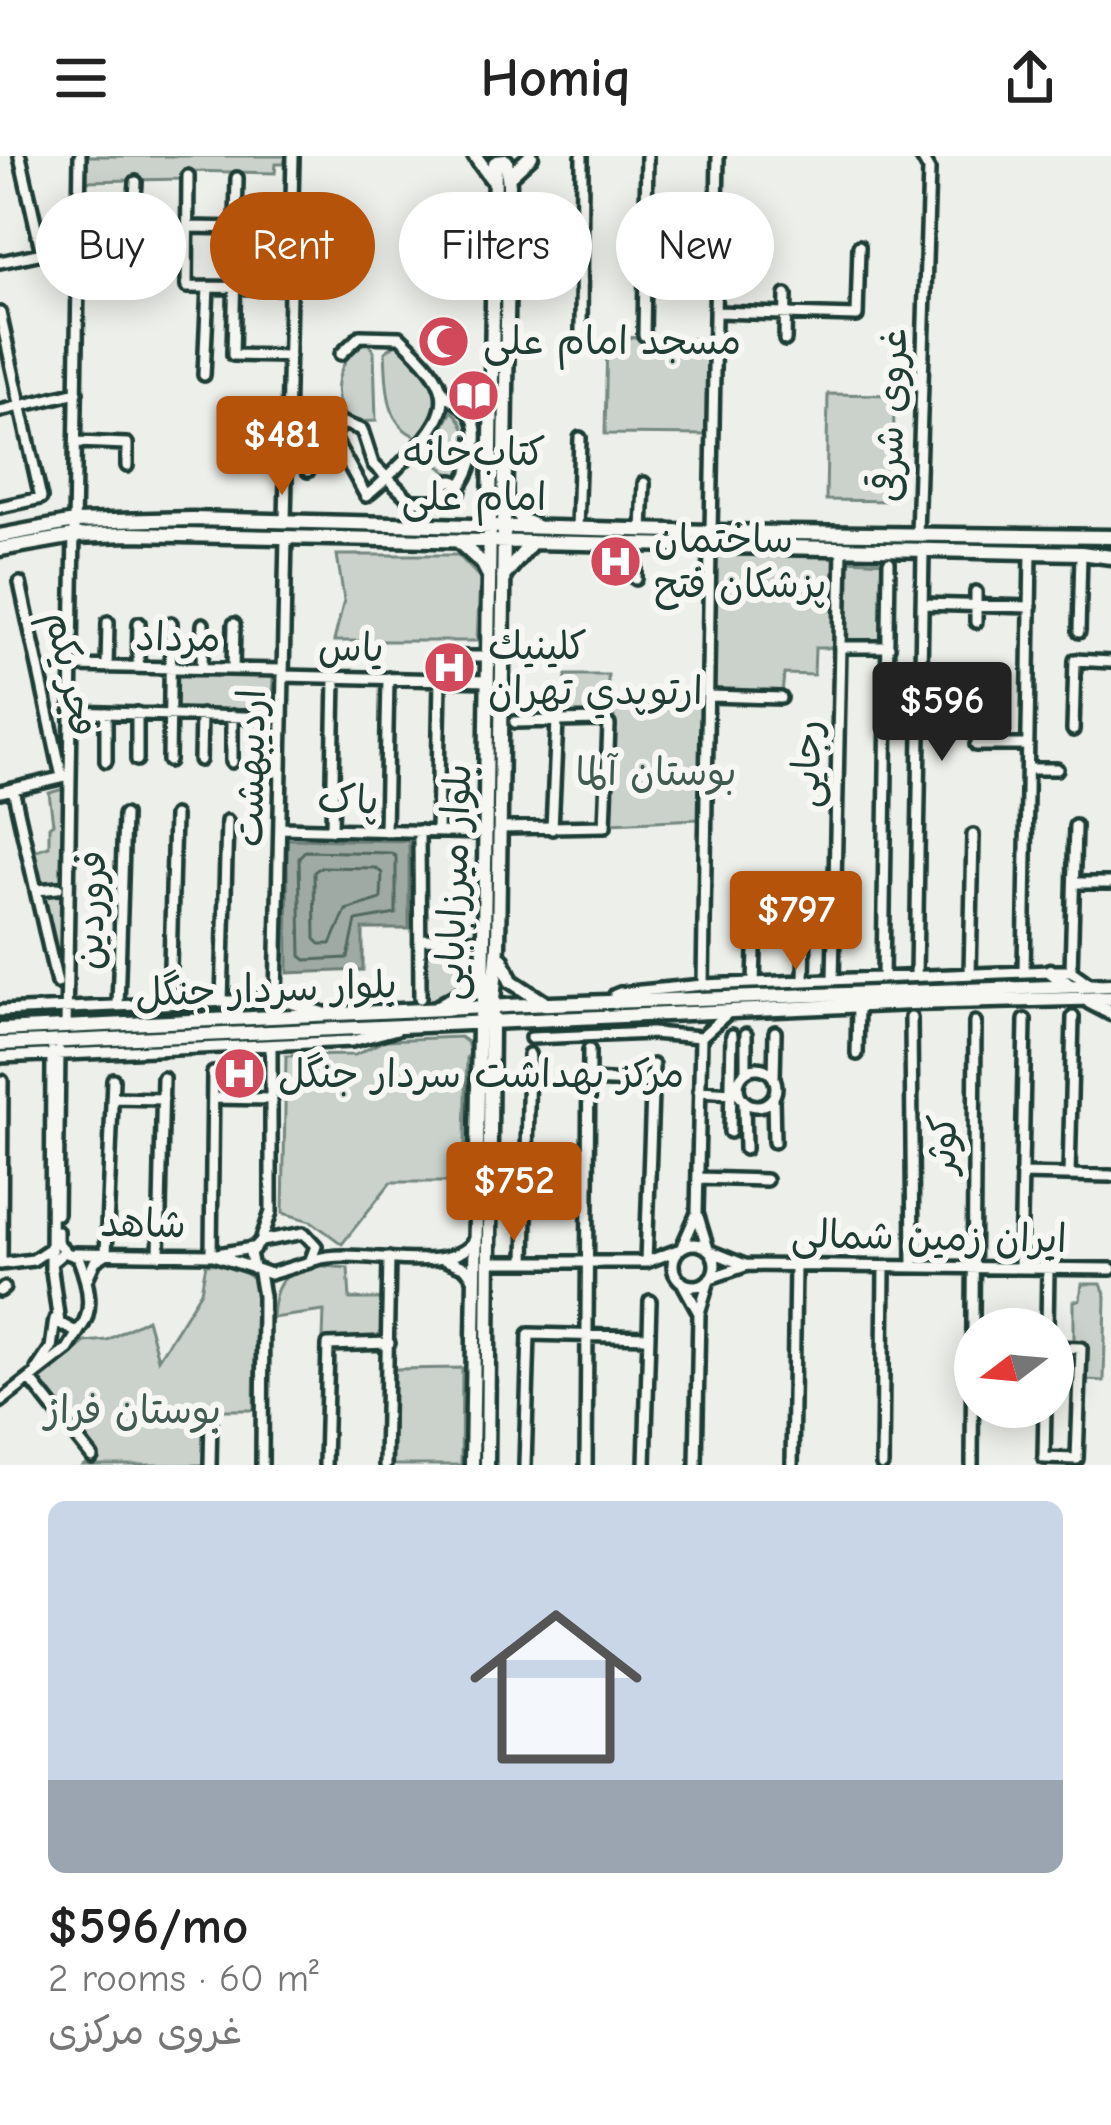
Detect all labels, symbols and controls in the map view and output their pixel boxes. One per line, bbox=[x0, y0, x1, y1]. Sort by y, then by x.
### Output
icon: menu bbox=[48, 45, 114, 111]
icon: share bbox=[997, 45, 1063, 111]
text: Homiq bbox=[480, 47, 631, 110]
chip: Buy bbox=[36, 192, 186, 300]
chip: Rent bbox=[210, 192, 375, 300]
chip: Filters bbox=[399, 192, 592, 300]
chip: New bbox=[616, 192, 774, 300]
mosque icon: مسجد امام علی bbox=[416, 313, 472, 369]
place label: مسجد امام علی bbox=[483, 319, 741, 370]
street label: غروی شرقی bbox=[863, 327, 917, 503]
library icon: کتاب‌خانه امام علی bbox=[446, 367, 502, 423]
pin: $481 bbox=[211, 396, 353, 498]
text: $481 bbox=[243, 412, 321, 457]
place label: کتاب‌خانه امام علی bbox=[401, 430, 547, 526]
place label: ساختمان پزشکان فتح bbox=[654, 517, 827, 610]
hospital icon: ساختمان پزشکان فتح bbox=[587, 533, 643, 589]
street label: فجر یکم bbox=[30, 608, 106, 742]
street label: مرداد bbox=[135, 615, 221, 661]
place label: كلينيك ارتوپدي تهران bbox=[488, 624, 703, 719]
street label: یاس bbox=[318, 625, 384, 671]
hospital icon: كلينيك ارتوپدي تهران bbox=[421, 640, 477, 696]
pin: $596 bbox=[871, 662, 1013, 764]
text: $596 bbox=[900, 678, 984, 723]
street label: اردیبهشت bbox=[227, 689, 275, 847]
street label: رجایی bbox=[784, 720, 832, 809]
park label: بوستان آلما bbox=[575, 750, 737, 795]
street label: بلوار میرزابابایی bbox=[427, 763, 483, 1001]
street label: پاک bbox=[317, 776, 379, 825]
street label: فروردین bbox=[66, 850, 116, 970]
pin: $797 bbox=[725, 871, 867, 973]
text: $797 bbox=[757, 887, 835, 932]
street label: بلوار سردار جنگل bbox=[134, 962, 398, 1016]
hospital icon: مرکز بهداشت سردار جنگل bbox=[211, 1046, 267, 1102]
place label: مرکز بهداشت سردار جنگل bbox=[278, 1052, 684, 1097]
street label: کوثر bbox=[920, 1114, 966, 1177]
pin: $752 bbox=[443, 1142, 585, 1244]
text: $752 bbox=[473, 1158, 555, 1203]
street label: شاهد bbox=[100, 1201, 186, 1247]
street label: ایران زمین شمالی bbox=[791, 1212, 1067, 1264]
north arrow bbox=[954, 1308, 1074, 1428]
map controls bbox=[954, 1308, 1074, 1428]
park label: بوستان فراز bbox=[42, 1388, 221, 1433]
icon: home bbox=[448, 1579, 664, 1795]
text: $596/mo bbox=[48, 1897, 248, 1956]
text: 2 rooms · 60 m² bbox=[48, 1956, 319, 2001]
text: غروی مرکزی bbox=[48, 2009, 242, 2054]

